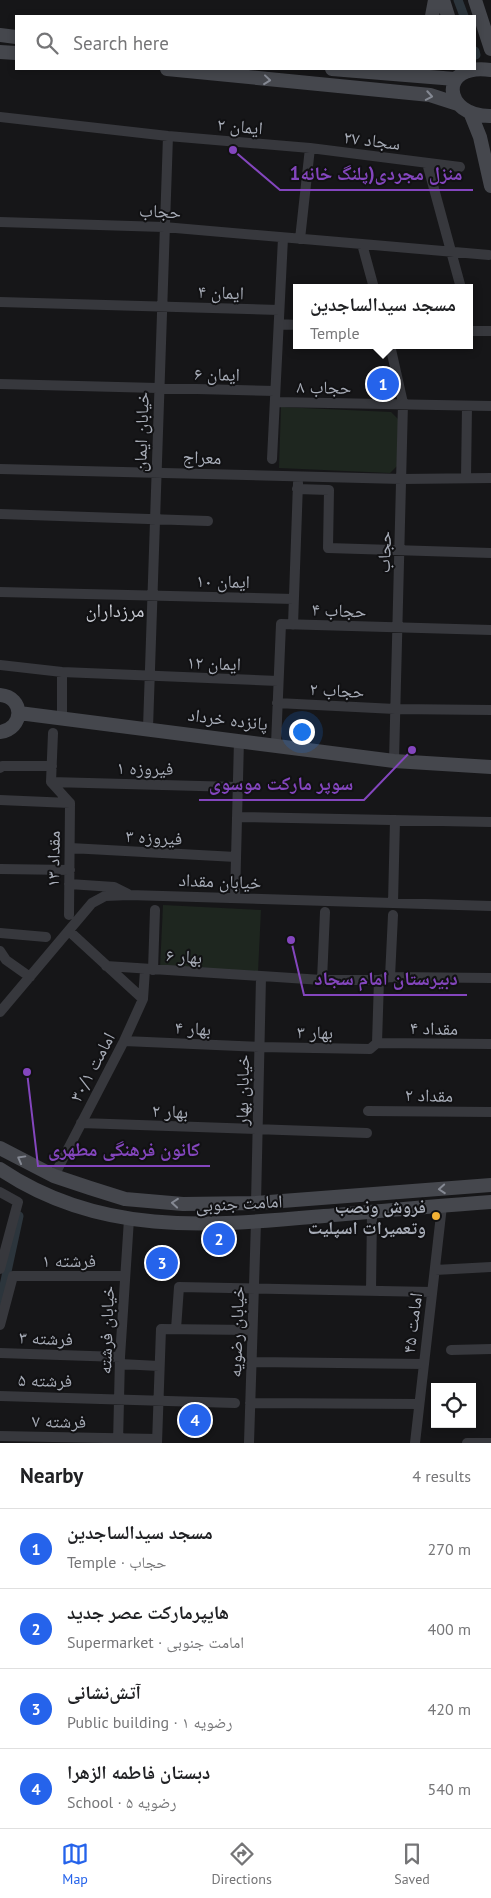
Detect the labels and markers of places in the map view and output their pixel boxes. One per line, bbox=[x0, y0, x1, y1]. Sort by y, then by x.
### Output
callout: منزل مجردی(پلنگ خانه1 bbox=[280, 156, 473, 190]
pin: 1 bbox=[367, 365, 399, 403]
callout: سوپر مارکت موسوی bbox=[199, 766, 364, 800]
callout: دبیرستان امام سجاد bbox=[304, 961, 467, 995]
callout: کانون فرهنگی مطهری bbox=[38, 1132, 210, 1166]
place label: فروش ونصب وتعمیرات اسپلیت bbox=[308, 1195, 426, 1239]
marker: فروش ونصب وتعمیرات اسپلیت bbox=[430, 1210, 442, 1222]
pin: 2 bbox=[203, 1220, 235, 1258]
pin: 3 bbox=[146, 1244, 178, 1282]
pin: 4 bbox=[179, 1401, 211, 1439]

